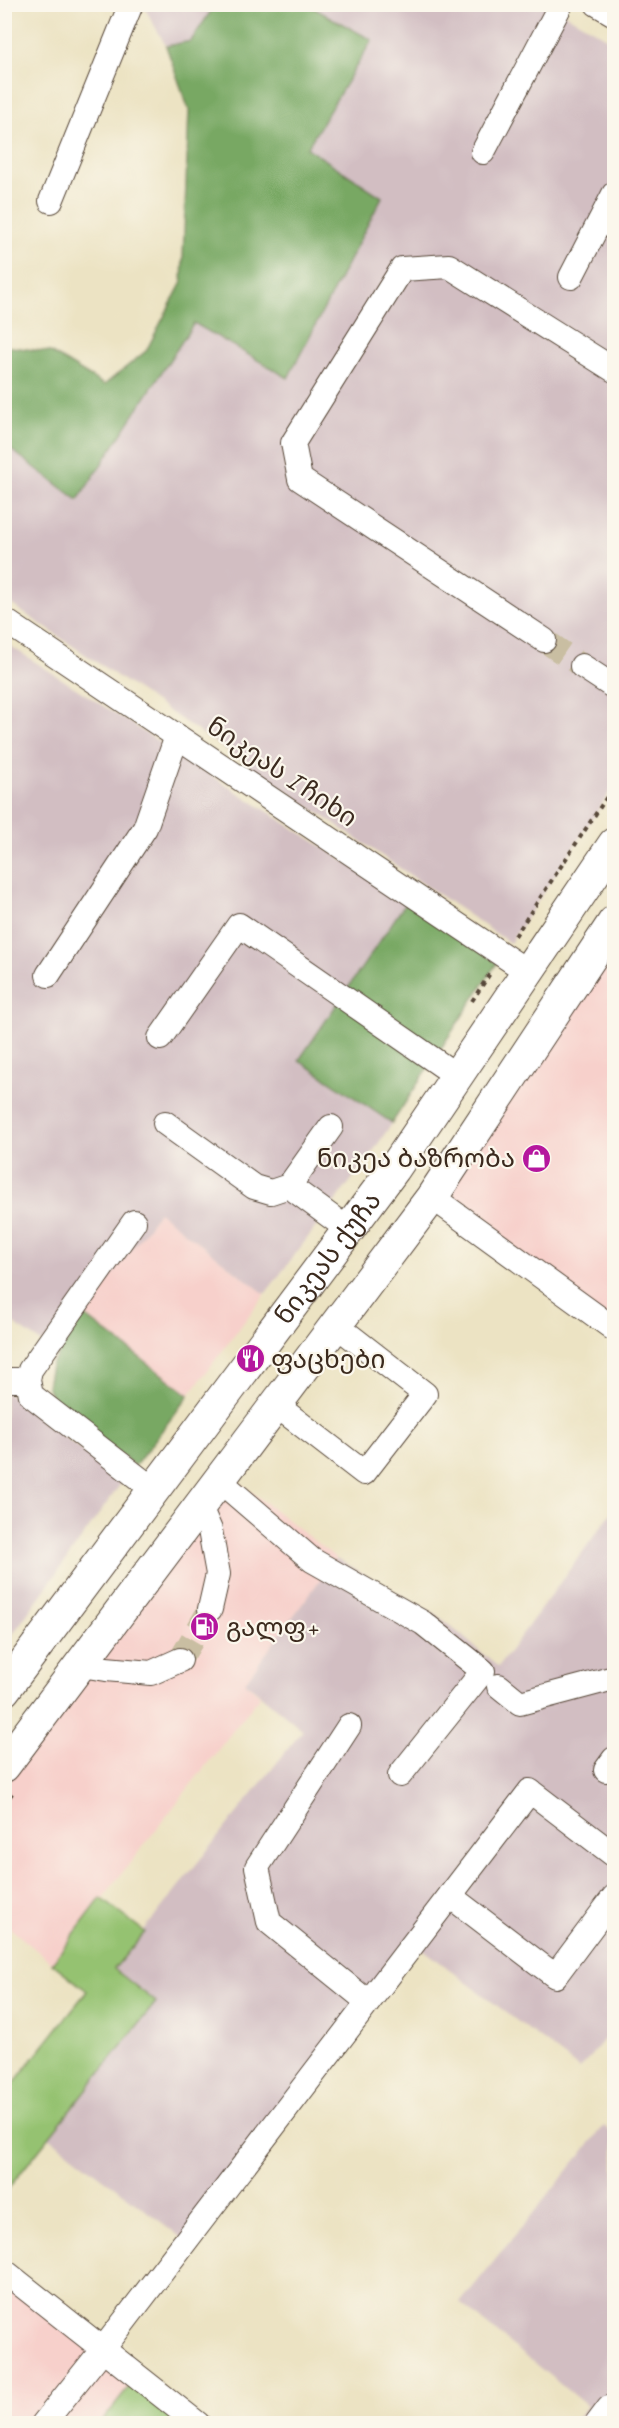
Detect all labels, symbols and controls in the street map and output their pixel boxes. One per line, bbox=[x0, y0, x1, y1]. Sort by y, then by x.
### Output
street label: ნიკეას I ჩიხი bbox=[200, 710, 364, 834]
place label: ნიკეა ბაზრობა bbox=[317, 1142, 515, 1175]
shop icon: ნიკეა ბაზრობა bbox=[520, 1142, 552, 1174]
street label: ნიკეას ქუჩა bbox=[267, 1185, 388, 1331]
restaurant icon: ფაცხები bbox=[234, 1343, 266, 1375]
place label: ფაცხები bbox=[271, 1343, 385, 1376]
fuel station icon: გალფ+ bbox=[189, 1611, 221, 1643]
place label: გალფ+ bbox=[226, 1611, 319, 1644]

